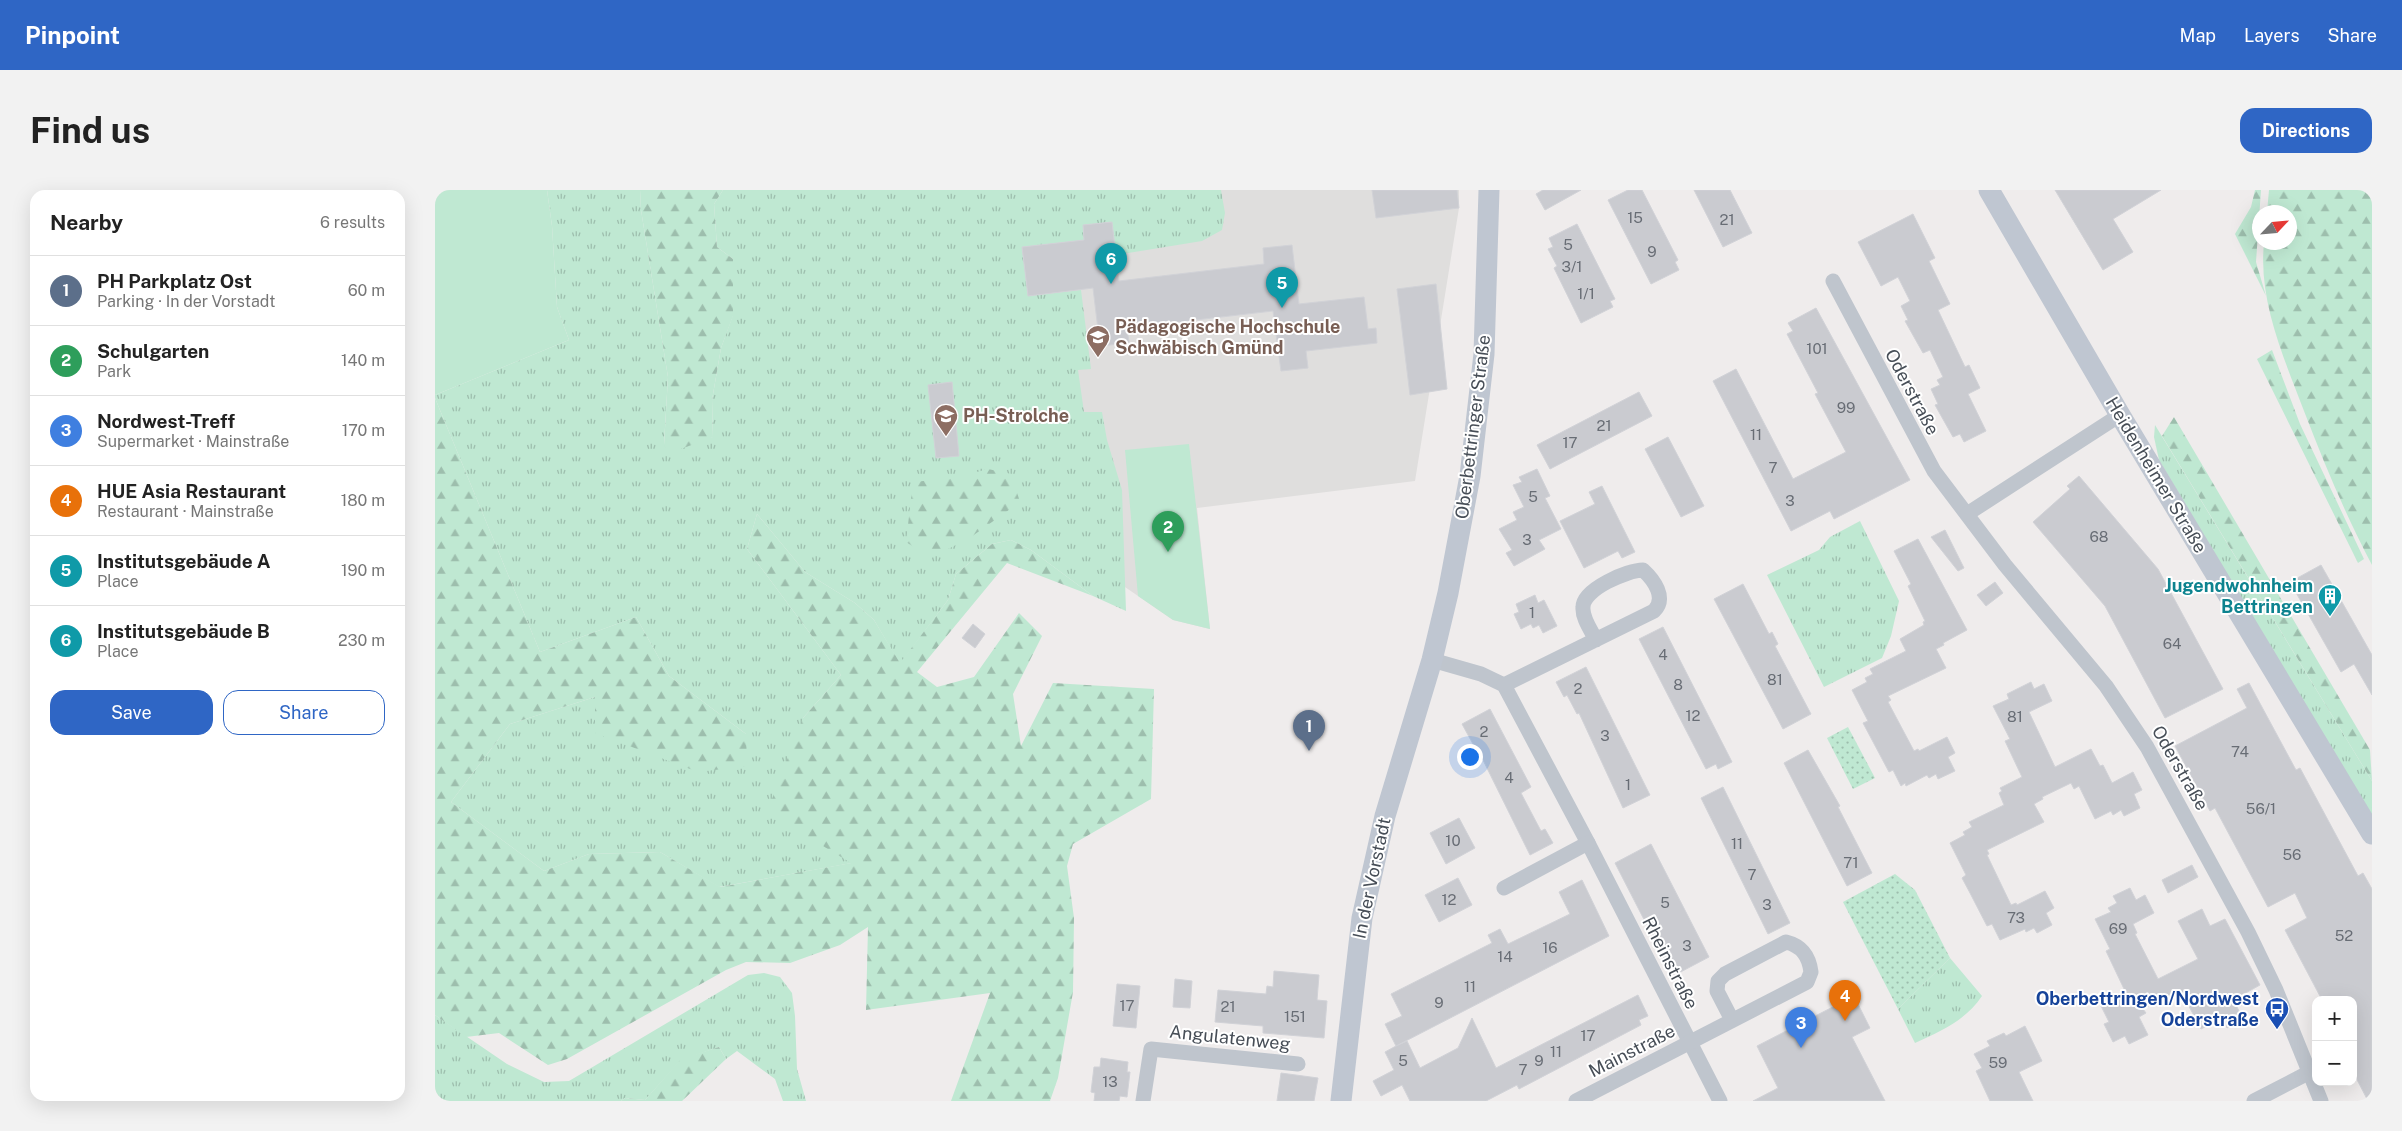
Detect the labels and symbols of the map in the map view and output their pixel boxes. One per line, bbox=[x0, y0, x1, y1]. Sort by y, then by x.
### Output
north arrow bbox=[2252, 205, 2297, 250]
house number: 15 bbox=[1627, 209, 1643, 226]
house number: 21 bbox=[1719, 211, 1735, 228]
house number: 5 bbox=[1563, 236, 1573, 253]
pin: 6 bbox=[1095, 243, 1127, 284]
house number: 9 bbox=[1647, 243, 1657, 260]
house number: 3/1 bbox=[1562, 258, 1582, 275]
pin: 5 bbox=[1266, 267, 1298, 308]
house number: 1/1 bbox=[1577, 285, 1595, 302]
place label: Pädagogische Hochschule Schwäbisch Gmünd bbox=[1115, 316, 1340, 358]
school or university icon: Pädagogische Hochschule Schwäbisch Gmünd bbox=[1085, 324, 1111, 358]
street label: Oberbettringer Straße bbox=[1451, 334, 1494, 520]
house number: 101 bbox=[1806, 340, 1828, 357]
street label: Oderstraße bbox=[1881, 345, 1944, 438]
street label: Heidenheimer Straße bbox=[2102, 393, 2211, 557]
house number: 99 bbox=[1837, 399, 1855, 416]
school or university icon: PH-Strolche bbox=[933, 403, 959, 437]
place label: PH-Strolche bbox=[963, 405, 1069, 426]
house number: 21 bbox=[1596, 417, 1612, 434]
house number: 11 bbox=[1750, 426, 1762, 443]
house number: 17 bbox=[1562, 434, 1578, 451]
house number: 7 bbox=[1768, 459, 1778, 476]
house number: 5 bbox=[1528, 488, 1538, 505]
house number: 3 bbox=[1785, 492, 1795, 509]
pin: 2 bbox=[1152, 511, 1184, 552]
house number: 68 bbox=[2090, 528, 2108, 545]
house number: 3 bbox=[1522, 531, 1532, 548]
place label: Jugendwohnheim Bettringen bbox=[2164, 575, 2313, 617]
building icon: Jugendwohnheim Bettringen bbox=[2317, 583, 2343, 617]
house number: 1 bbox=[1529, 604, 1535, 621]
house number: 64 bbox=[2163, 635, 2181, 652]
house number: 4 bbox=[1658, 646, 1668, 663]
house number: 81 bbox=[1767, 671, 1783, 688]
house number: 8 bbox=[1673, 676, 1683, 693]
house number: 2 bbox=[1574, 680, 1583, 697]
house number: 12 bbox=[1685, 707, 1701, 724]
house number: 81 bbox=[2007, 708, 2023, 725]
pin: 1 bbox=[1293, 710, 1325, 751]
street label: Oderstraße bbox=[2148, 722, 2213, 814]
house number: 2 bbox=[1480, 723, 1489, 740]
house number: 3 bbox=[1600, 727, 1610, 744]
house number: 74 bbox=[2231, 743, 2249, 760]
your location bbox=[1457, 744, 1483, 770]
house number: 4 bbox=[1504, 769, 1514, 786]
house number: 1 bbox=[1625, 776, 1631, 793]
house number: 56/1 bbox=[2246, 800, 2276, 817]
street label: In der Vorstadt bbox=[1348, 815, 1395, 941]
house number: 10 bbox=[1445, 832, 1461, 849]
house number: 11 bbox=[1731, 835, 1743, 852]
house number: 56 bbox=[2283, 846, 2301, 863]
house number: 71 bbox=[1843, 854, 1859, 871]
house number: 7 bbox=[1747, 866, 1757, 883]
house number: 12 bbox=[1441, 891, 1457, 908]
house number: 5 bbox=[1660, 894, 1670, 911]
house number: 3 bbox=[1762, 896, 1772, 913]
house number: 73 bbox=[2007, 909, 2025, 926]
street label: Rheinstraße bbox=[1638, 913, 1703, 1012]
house number: 69 bbox=[2109, 920, 2127, 937]
house number: 52 bbox=[2335, 927, 2353, 944]
house number: 3 bbox=[1682, 937, 1692, 954]
house number: 16 bbox=[1542, 939, 1558, 956]
house number: 14 bbox=[1497, 948, 1513, 965]
house number: 11 bbox=[1464, 978, 1476, 995]
pin: 4 bbox=[1829, 980, 1861, 1021]
place label: Oberbettringen/Nordwest Oderstraße bbox=[2036, 988, 2259, 1030]
house number: 9 bbox=[1434, 994, 1444, 1011]
bus stop icon: Oberbettringen/Nordwest Oderstraße bbox=[2264, 996, 2290, 1030]
house number: 17 bbox=[1119, 997, 1135, 1014]
house number: 21 bbox=[1220, 998, 1236, 1015]
pin: 3 bbox=[1785, 1007, 1817, 1048]
house number: 151 bbox=[1284, 1008, 1306, 1025]
street label: Mainstraße bbox=[1585, 1020, 1678, 1081]
street label: Angulatenweg bbox=[1168, 1021, 1292, 1054]
house number: 17 bbox=[1580, 1027, 1596, 1044]
house number: 11 bbox=[1550, 1043, 1562, 1060]
house number: 5 bbox=[1398, 1052, 1408, 1069]
house number: 9 bbox=[1534, 1052, 1544, 1069]
house number: 59 bbox=[1989, 1054, 2007, 1071]
house number: 7 bbox=[1518, 1061, 1528, 1078]
house number: 13 bbox=[1102, 1073, 1118, 1090]

